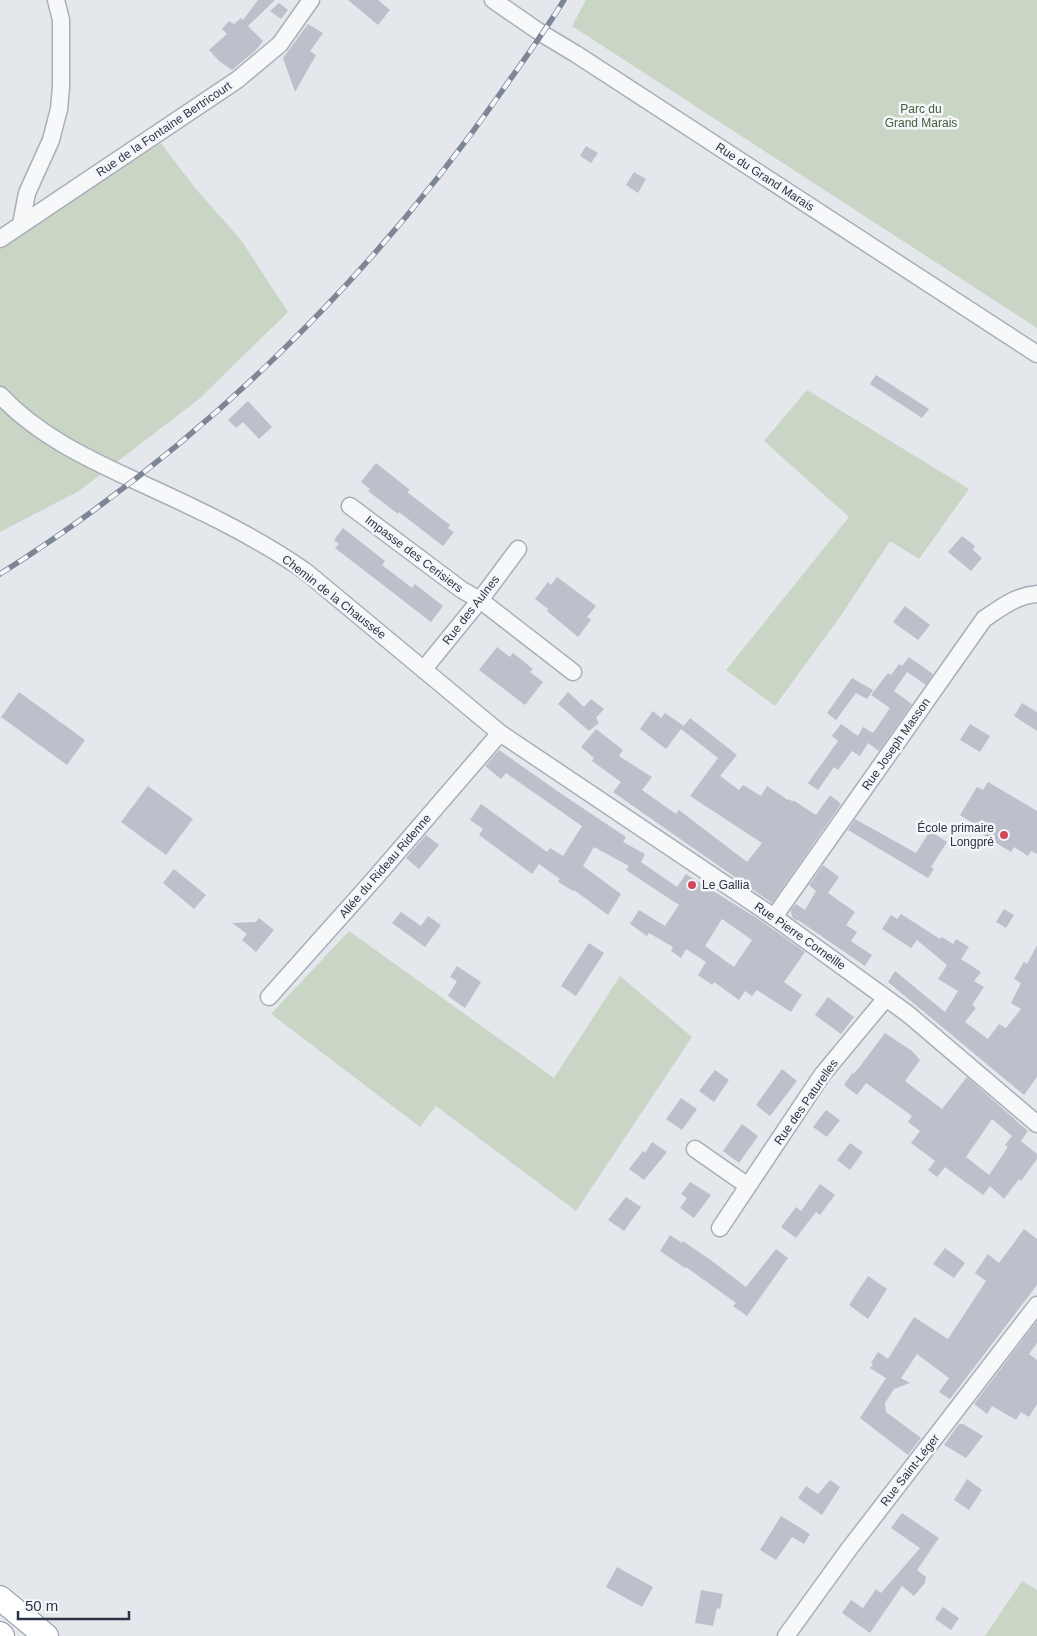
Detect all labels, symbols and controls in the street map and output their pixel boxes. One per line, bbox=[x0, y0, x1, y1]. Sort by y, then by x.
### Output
street label: Rue de la Fontaine Bertricourt bbox=[94, 78, 235, 180]
park label: Parc du Grand Marais bbox=[885, 102, 957, 130]
street label: Rue du Grand Marais bbox=[713, 140, 817, 214]
street label: Impasse des Cerisiers bbox=[362, 513, 466, 595]
street label: Chemin de la Chaussée bbox=[279, 552, 389, 642]
street label: Rue des Aulnes bbox=[440, 573, 502, 647]
street label: Rue Joseph Masson bbox=[859, 695, 933, 793]
street label: Allée du Rideau Ridenne bbox=[336, 811, 434, 921]
place label: École primaire Longpré bbox=[917, 820, 994, 849]
marker: École primaire Longpré bbox=[998, 829, 1010, 841]
place label: Le Gallia bbox=[702, 878, 750, 892]
marker: Le Gallia bbox=[686, 879, 698, 891]
street label: Rue Pierre Corneille bbox=[752, 899, 849, 973]
street label: Rue des Paturelles bbox=[771, 1056, 841, 1148]
street label: Rue Saint-Léger bbox=[878, 1431, 942, 1509]
scale bar bbox=[18, 1588, 129, 1620]
text: 50 m bbox=[25, 1597, 58, 1614]

